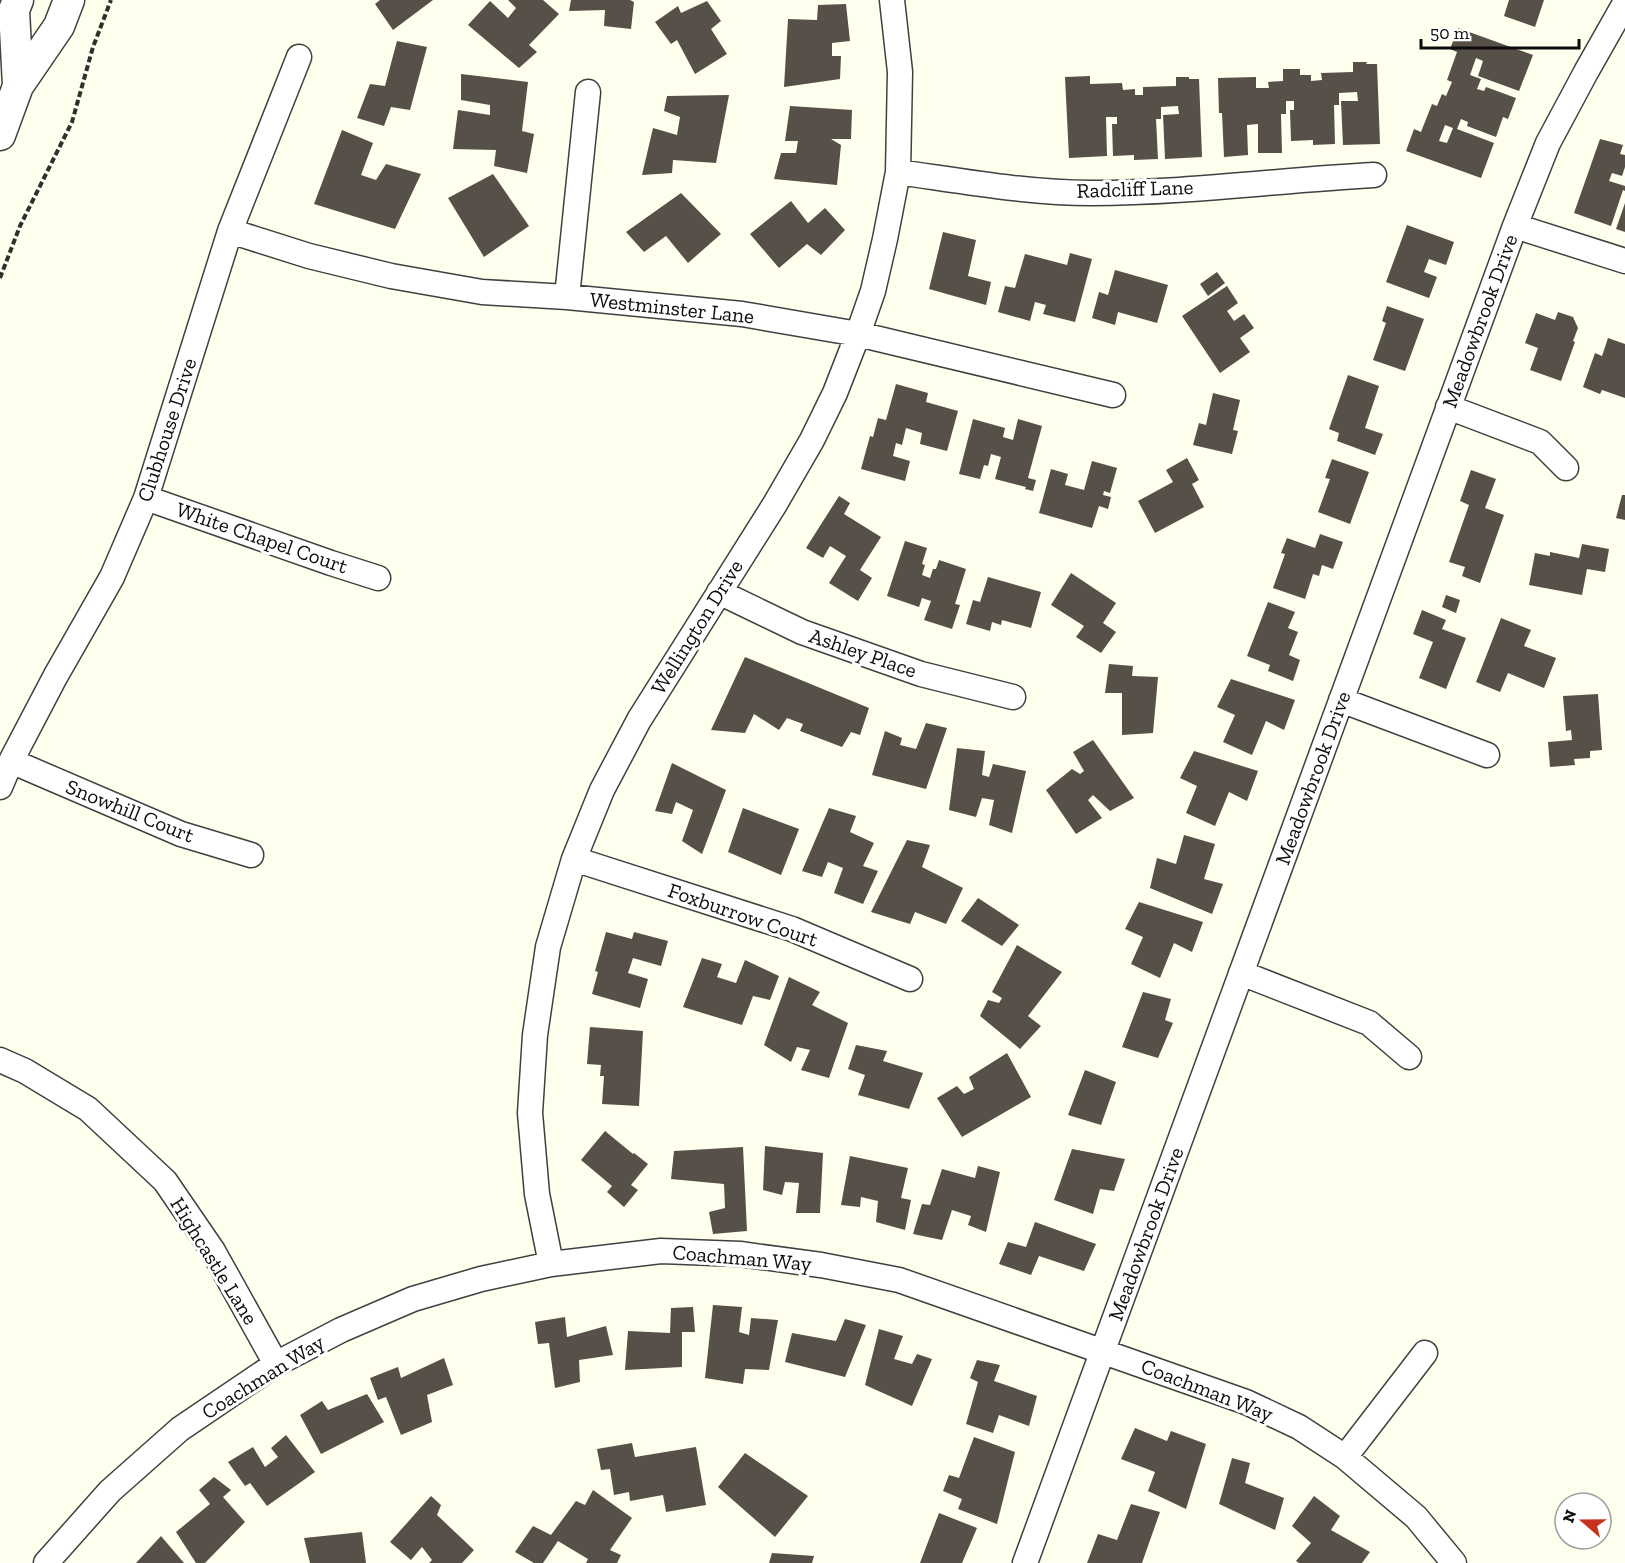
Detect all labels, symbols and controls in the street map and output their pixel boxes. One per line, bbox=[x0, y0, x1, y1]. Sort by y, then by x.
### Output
scale bar bbox=[1421, 12, 1578, 50]
text: 50 m bbox=[1430, 22, 1470, 44]
street label: Radcliff Lane bbox=[1076, 174, 1194, 203]
street label: Meadowbrook Drive bbox=[1436, 230, 1523, 411]
street label: Westminster Lane bbox=[589, 286, 756, 329]
street label: Clubhouse Drive bbox=[132, 355, 202, 505]
street label: White Chapel Court bbox=[173, 496, 351, 579]
street label: Wellington Drive bbox=[645, 555, 748, 699]
street label: Ashley Place bbox=[806, 622, 920, 683]
street label: Meadowbrook Drive bbox=[1269, 687, 1356, 868]
street label: Snowhill Court bbox=[62, 773, 198, 848]
street label: Foxburrow Court bbox=[665, 877, 822, 952]
street label: Meadowbrook Drive bbox=[1102, 1143, 1189, 1324]
street label: Highcastle Lane bbox=[165, 1192, 264, 1329]
street label: Coachman Way bbox=[671, 1239, 813, 1276]
street label: Coachman Way bbox=[197, 1329, 329, 1424]
street label: Coachman Way bbox=[1138, 1353, 1277, 1426]
north arrow bbox=[1553, 1491, 1613, 1551]
text: N bbox=[1558, 1507, 1580, 1525]

